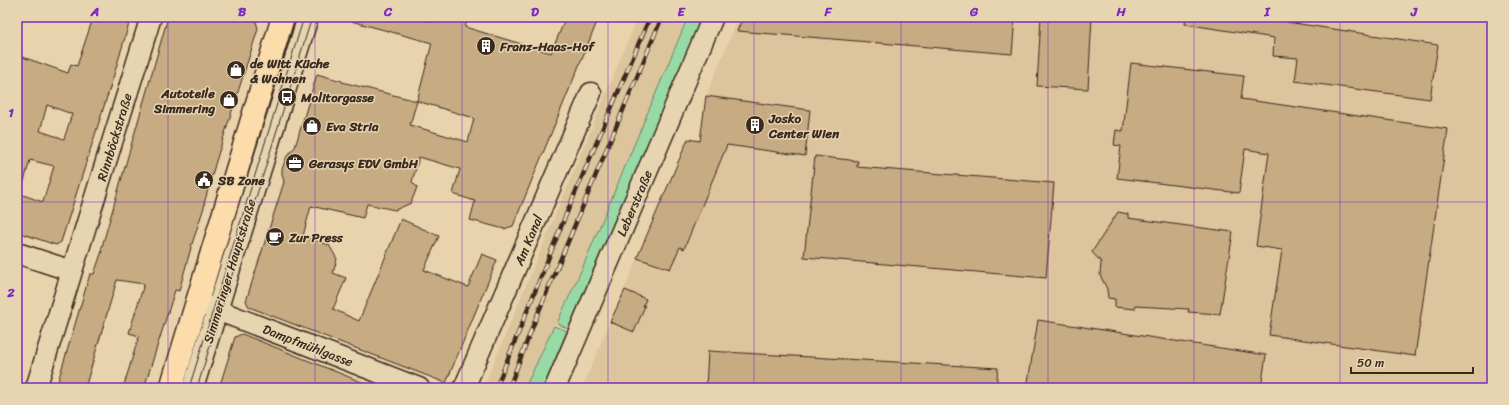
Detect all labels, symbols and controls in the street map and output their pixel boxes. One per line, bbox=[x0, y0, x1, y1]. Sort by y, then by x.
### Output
text: A bbox=[90, 0, 99, 23]
text: B bbox=[238, 0, 247, 23]
text: C bbox=[383, 0, 393, 23]
text: D bbox=[531, 0, 539, 23]
text: E bbox=[677, 0, 686, 23]
text: F bbox=[823, 0, 832, 23]
text: G bbox=[969, 0, 979, 23]
text: H bbox=[1115, 0, 1126, 23]
text: I bbox=[1263, 0, 1271, 23]
text: J bbox=[1410, 0, 1418, 23]
building icon: Franz-Haas-Hof bbox=[475, 35, 497, 57]
place label: Franz-Haas-Hof bbox=[499, 35, 596, 58]
place label: de Witt Küche & Wohnen bbox=[250, 52, 330, 90]
shop icon: de Witt Küche & Wohnen bbox=[225, 59, 247, 81]
place label: Autoteile Simmering bbox=[153, 82, 215, 120]
bus stop icon: Molitorgasse bbox=[276, 86, 298, 108]
place label: Molitorgasse bbox=[300, 86, 374, 109]
shop icon: Autoteile Simmering bbox=[218, 89, 240, 111]
street label: Rinnböckstraße bbox=[90, 90, 139, 184]
text: 1 bbox=[8, 101, 14, 124]
place label: Josko Center Wien bbox=[768, 107, 840, 145]
building icon: Josko Center Wien bbox=[744, 114, 766, 136]
shop icon: Eva Stria bbox=[301, 115, 323, 137]
place label: Eva Stria bbox=[326, 115, 379, 138]
office icon: Gerasys EDV GmbH bbox=[284, 152, 306, 174]
place label: Gerasys EDV GmbH bbox=[308, 152, 419, 175]
street label: Leberstraße bbox=[610, 166, 659, 240]
public building icon: SB Zone bbox=[193, 169, 215, 191]
place label: SB Zone bbox=[217, 169, 265, 192]
street label: Simmeringer Hauptstraße bbox=[197, 196, 263, 346]
street label: Am Kanal bbox=[507, 211, 550, 270]
cafe icon: Zur Press bbox=[264, 226, 286, 248]
place label: Zur Press bbox=[288, 226, 344, 249]
text: 2 bbox=[6, 281, 15, 304]
street label: Dampfmühlgasse bbox=[259, 318, 357, 373]
scale bar bbox=[1351, 349, 1473, 375]
text: 50 m bbox=[1357, 352, 1384, 374]

